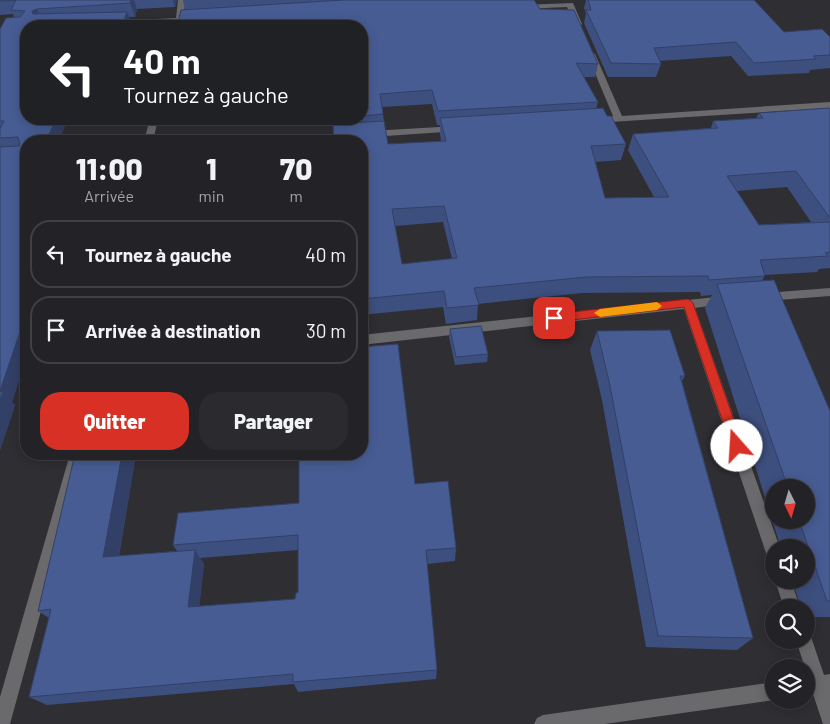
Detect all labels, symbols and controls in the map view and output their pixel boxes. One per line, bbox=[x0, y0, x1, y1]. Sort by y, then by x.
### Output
text: 40 m bbox=[123, 39, 200, 81]
icon: left bbox=[40, 40, 105, 105]
text: Tournez à gauche bbox=[123, 81, 289, 107]
text: 11:00 bbox=[76, 150, 143, 186]
text: 1 bbox=[206, 150, 217, 186]
text: 70 bbox=[280, 150, 312, 186]
text: Arrivée bbox=[84, 186, 134, 205]
text: min bbox=[198, 186, 224, 205]
text: m bbox=[290, 186, 303, 205]
icon: left bbox=[42, 240, 70, 268]
text: Tournez à gauche bbox=[85, 243, 232, 266]
text: 40 m bbox=[305, 243, 346, 266]
pin bbox=[533, 297, 575, 339]
icon: arrive bbox=[540, 304, 568, 332]
icon: arrive bbox=[42, 316, 70, 344]
text: Arrivée à destination bbox=[85, 319, 261, 342]
text: 30 m bbox=[306, 319, 346, 342]
button: Quitter bbox=[40, 392, 189, 450]
button: Partager bbox=[199, 392, 348, 450]
position arrow bbox=[710, 419, 762, 471]
north arrow bbox=[765, 479, 815, 529]
map controls bbox=[765, 479, 815, 709]
button: sound bbox=[765, 539, 815, 589]
button: search bbox=[765, 599, 815, 649]
button: layers bbox=[765, 659, 815, 709]

